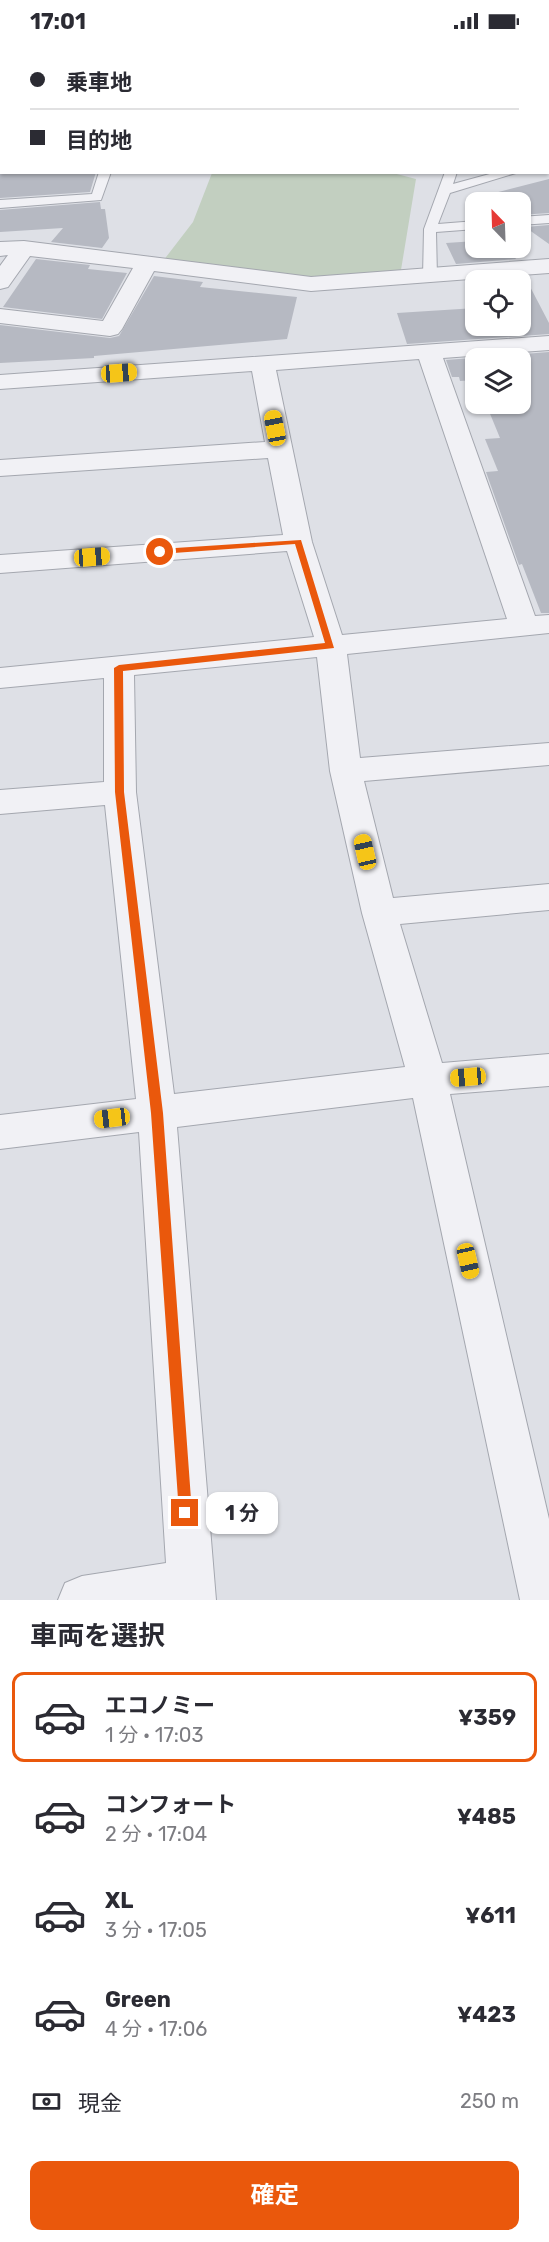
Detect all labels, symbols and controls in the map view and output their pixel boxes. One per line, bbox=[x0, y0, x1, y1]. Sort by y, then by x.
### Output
text: 17:01 bbox=[30, 8, 86, 35]
text: 乗車地 bbox=[66, 69, 132, 96]
text: 目的地 bbox=[66, 127, 132, 154]
north arrow bbox=[465, 192, 531, 258]
map controls bbox=[465, 192, 531, 414]
button: locate bbox=[465, 270, 531, 336]
button: layers bbox=[465, 348, 531, 414]
car bbox=[100, 363, 138, 383]
car bbox=[263, 409, 287, 447]
route start bbox=[146, 538, 173, 565]
car bbox=[73, 547, 111, 567]
car bbox=[352, 832, 378, 872]
car bbox=[449, 1066, 487, 1088]
car bbox=[93, 1107, 131, 1129]
car bbox=[455, 1241, 481, 1281]
callout: 1 分 bbox=[206, 1492, 278, 1534]
route end bbox=[171, 1499, 198, 1526]
text: 1 分 bbox=[225, 1501, 259, 1525]
text: 車両を選択 bbox=[30, 1620, 165, 1652]
icon: car bbox=[33, 1690, 87, 1744]
text: エコノミー bbox=[105, 1692, 215, 1719]
text: ¥359 bbox=[458, 1704, 516, 1731]
text: 1 分 · 17:03 bbox=[105, 1723, 204, 1747]
icon: car bbox=[33, 1789, 87, 1843]
text: コンフォート bbox=[105, 1791, 236, 1818]
text: ¥485 bbox=[457, 1803, 516, 1830]
text: 2 分 · 17:04 bbox=[105, 1822, 207, 1846]
text: XL bbox=[105, 1887, 133, 1914]
icon: car bbox=[33, 1888, 87, 1942]
text: ¥611 bbox=[465, 1902, 516, 1929]
text: 3 分 · 17:05 bbox=[105, 1918, 207, 1942]
text: Green bbox=[105, 1986, 171, 2013]
icon: car bbox=[33, 1987, 87, 2041]
text: ¥423 bbox=[457, 2001, 516, 2028]
text: 4 分 · 17:06 bbox=[105, 2017, 207, 2041]
icon: cash bbox=[30, 2085, 63, 2118]
text: 250 m bbox=[460, 2089, 519, 2113]
text: 現金 bbox=[78, 2090, 122, 2117]
button: 確定 bbox=[30, 2161, 519, 2230]

